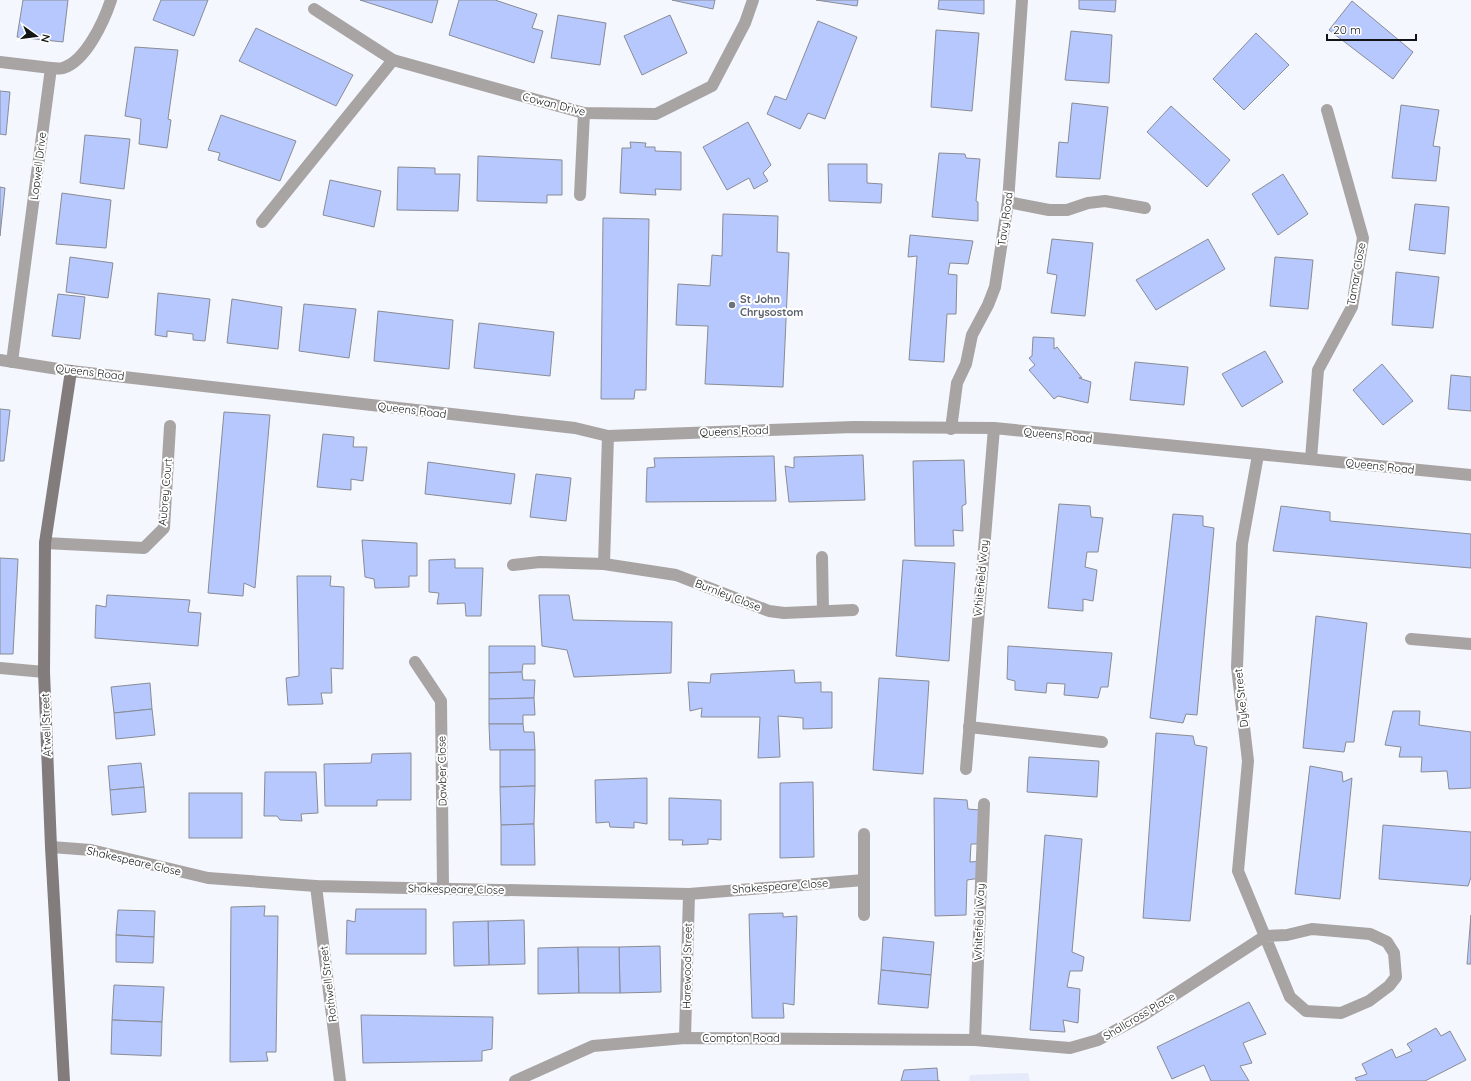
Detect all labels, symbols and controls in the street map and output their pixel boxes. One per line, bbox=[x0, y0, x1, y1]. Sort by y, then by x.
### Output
north arrow bbox=[16, 16, 56, 56]
scale bar bbox=[1327, 16, 1416, 42]
text: 20 m bbox=[1333, 22, 1361, 37]
text: N bbox=[38, 33, 53, 44]
street label: Cowan Drive bbox=[521, 89, 587, 119]
street label: Lopwell Drive bbox=[27, 131, 49, 201]
street label: Tavy Road bbox=[994, 191, 1016, 247]
street label: Tamar Close bbox=[1344, 241, 1368, 307]
place label: St John Chrysostom bbox=[740, 292, 803, 319]
marker: St John Chrysostom bbox=[727, 300, 737, 310]
street label: Queens Road bbox=[55, 361, 125, 383]
street label: Queens Road bbox=[377, 399, 447, 421]
street label: Queens Road bbox=[699, 423, 769, 439]
street label: Queens Road bbox=[1023, 424, 1093, 446]
street label: Queens Road bbox=[1345, 455, 1415, 477]
street label: Aubrey Court bbox=[155, 458, 175, 526]
street label: Whitefield Way bbox=[971, 539, 991, 617]
street label: Burnley Close bbox=[693, 576, 763, 614]
street label: Dyke Street bbox=[1231, 668, 1251, 728]
street label: Atwell Street bbox=[38, 693, 54, 757]
street label: Dawber Close bbox=[434, 736, 450, 806]
street label: Shakespeare Close bbox=[85, 843, 183, 879]
street label: Shakespeare Close bbox=[731, 876, 829, 896]
street label: Shakespeare Close bbox=[408, 881, 504, 897]
street label: Whitefield Way bbox=[971, 883, 987, 961]
street label: Harewood Street bbox=[679, 923, 695, 1009]
street label: Rothwell Street bbox=[316, 945, 340, 1023]
street label: Shallcross Place bbox=[1101, 989, 1177, 1043]
street label: Compton Road bbox=[702, 1031, 780, 1045]

